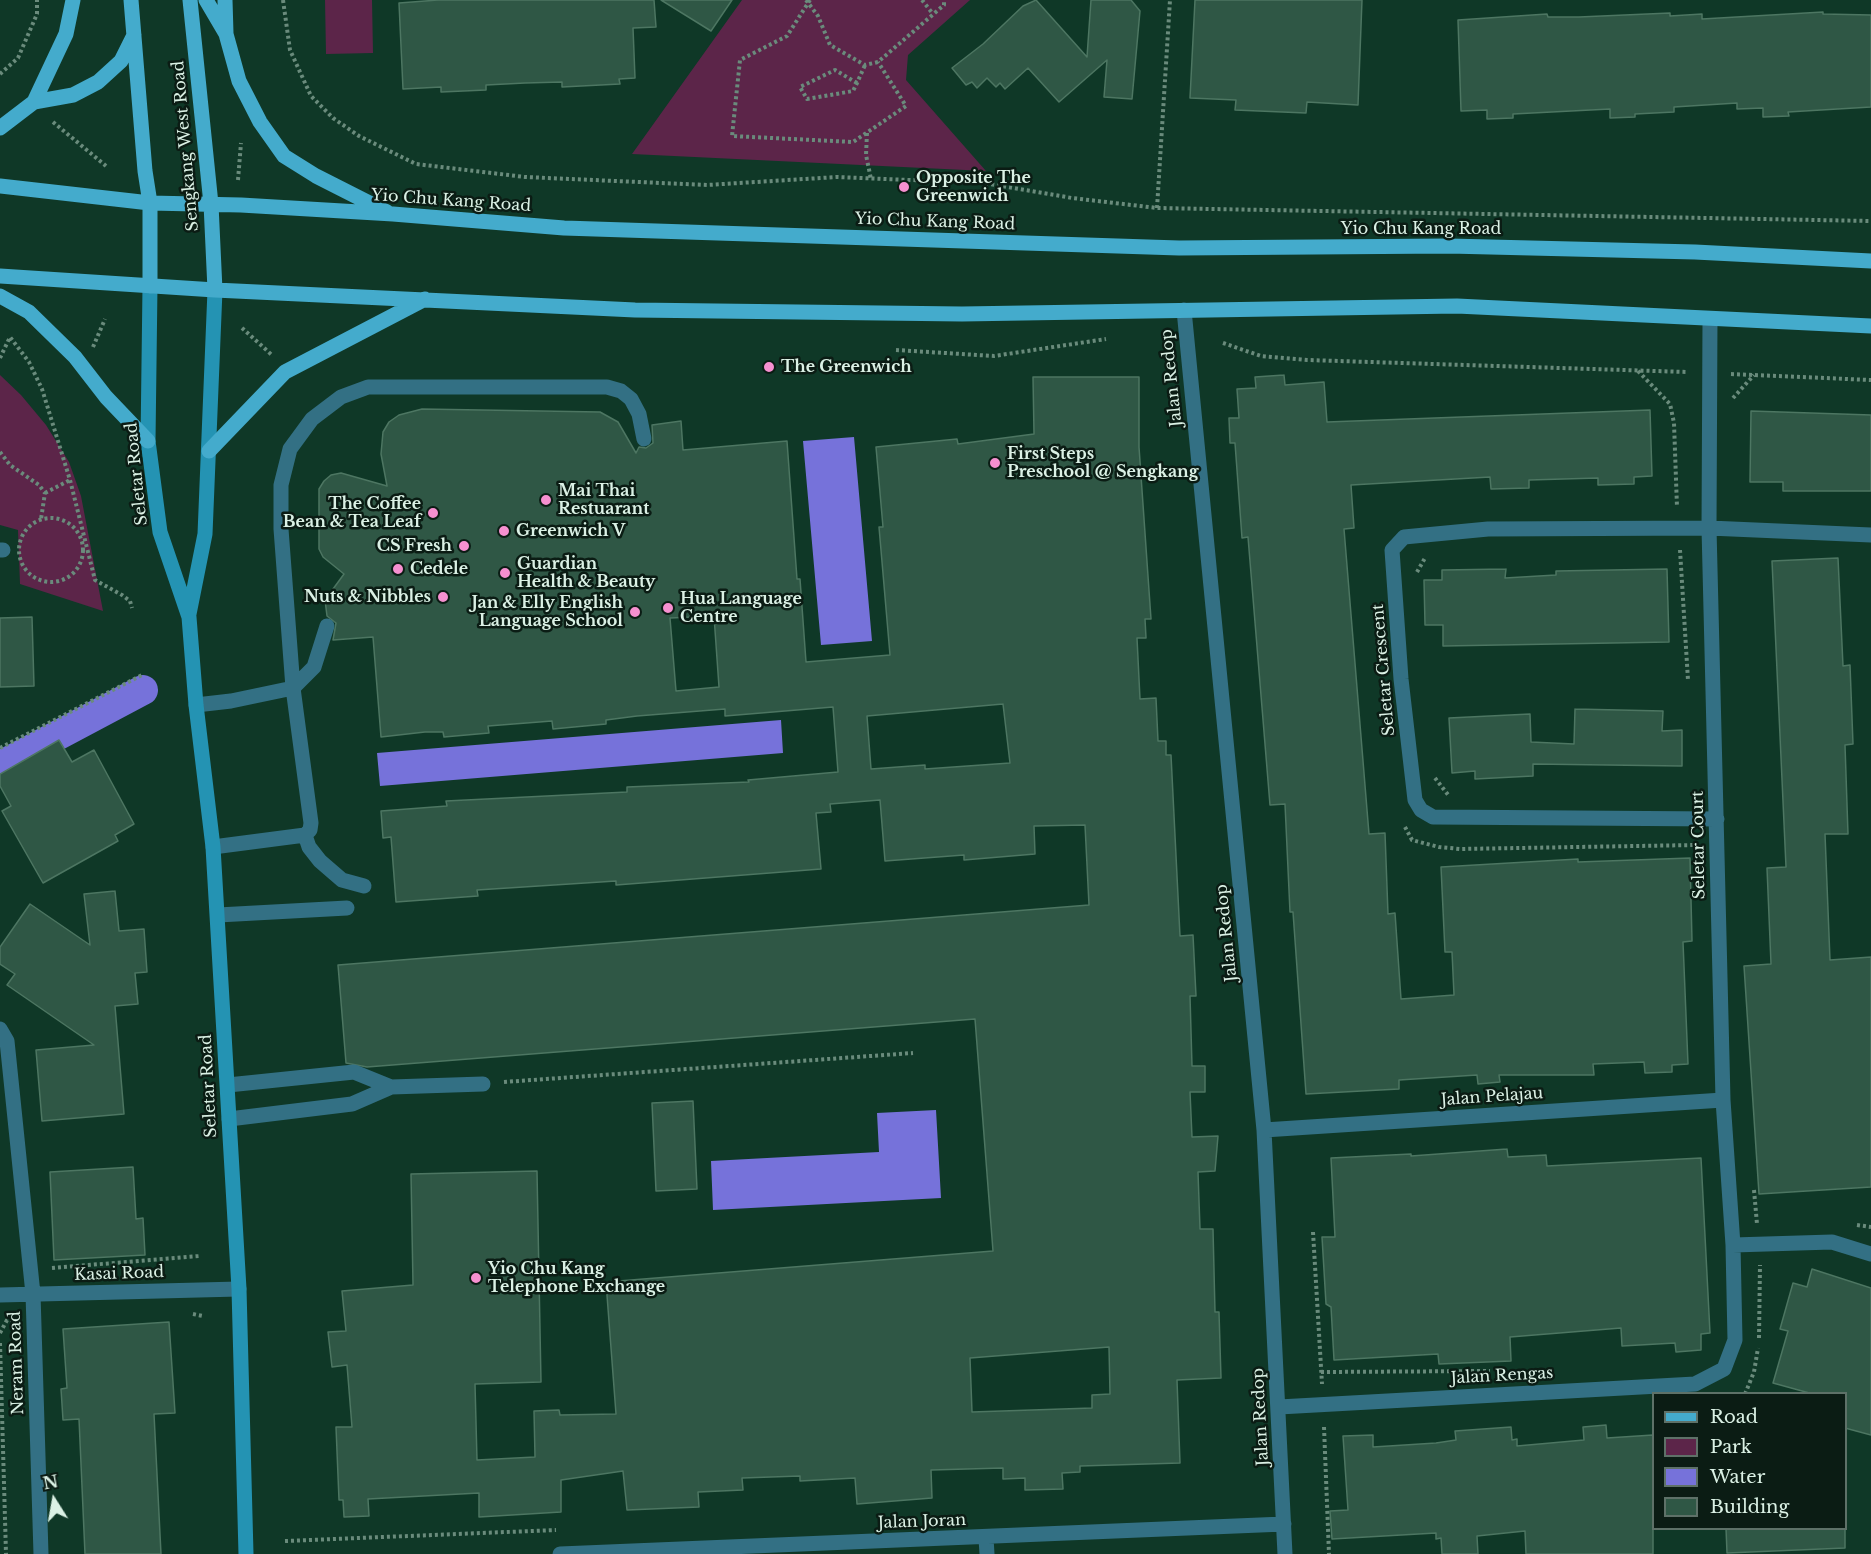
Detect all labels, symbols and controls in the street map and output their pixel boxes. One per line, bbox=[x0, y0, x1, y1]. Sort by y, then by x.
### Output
street label: Sengkang West Road bbox=[169, 60, 203, 232]
place label: Opposite The Greenwich bbox=[916, 168, 1031, 206]
marker: Opposite The Greenwich bbox=[897, 180, 911, 194]
street label: Yio Chu Kang Road bbox=[370, 186, 532, 216]
street label: Yio Chu Kang Road bbox=[855, 210, 1015, 234]
street label: Yio Chu Kang Road bbox=[1341, 219, 1501, 239]
street label: Jalan Redop bbox=[1157, 328, 1187, 428]
place label: The Greenwich bbox=[781, 357, 912, 377]
marker: The Greenwich bbox=[762, 360, 776, 374]
street label: Seletar Road bbox=[122, 421, 152, 527]
place label: First Steps Preschool @ Sengkang bbox=[1007, 444, 1198, 482]
marker: First Steps Preschool @ Sengkang bbox=[988, 456, 1002, 470]
place label: Mai Thai Restuarant bbox=[558, 481, 649, 519]
marker: Mai Thai Restuarant bbox=[539, 493, 553, 507]
place label: The Coffee Bean & Tea Leaf bbox=[283, 494, 421, 532]
marker: The Coffee Bean & Tea Leaf bbox=[426, 506, 440, 520]
place label: Greenwich V bbox=[516, 521, 625, 541]
marker: Greenwich V bbox=[497, 524, 511, 538]
place label: CS Fresh bbox=[377, 536, 452, 556]
marker: CS Fresh bbox=[457, 539, 471, 553]
place label: Guardian Health & Beauty bbox=[517, 554, 655, 592]
place label: Cedele bbox=[410, 559, 468, 579]
marker: Cedele bbox=[391, 562, 405, 576]
marker: Guardian Health & Beauty bbox=[498, 566, 512, 580]
place label: Nuts & Nibbles bbox=[304, 587, 431, 607]
place label: Hua Language Centre bbox=[680, 589, 802, 627]
marker: Nuts & Nibbles bbox=[436, 590, 450, 604]
place label: Jan & Elly English Language School bbox=[471, 593, 623, 631]
marker: Hua Language Centre bbox=[661, 601, 675, 615]
street label: Seletar Crescent bbox=[1369, 603, 1399, 737]
marker: Jan & Elly English Language School bbox=[628, 605, 642, 619]
street label: Seletar Court bbox=[1688, 790, 1710, 900]
street label: Jalan Redop bbox=[1212, 883, 1242, 983]
street label: Seletar Road bbox=[197, 1034, 221, 1138]
street label: Jalan Pelajau bbox=[1440, 1084, 1544, 1110]
place label: Yio Chu Kang Telephone Exchange bbox=[488, 1259, 665, 1297]
street label: Kasai Road bbox=[74, 1263, 164, 1285]
marker: Yio Chu Kang Telephone Exchange bbox=[469, 1271, 483, 1285]
street label: Neram Road bbox=[6, 1311, 28, 1415]
street label: Jalan Rengas bbox=[1450, 1364, 1554, 1388]
street label: Jalan Redop bbox=[1249, 1368, 1273, 1466]
legend bbox=[1652, 1392, 1847, 1530]
text: Road bbox=[1710, 1406, 1758, 1428]
text: Park bbox=[1710, 1436, 1752, 1458]
text: Water bbox=[1710, 1466, 1765, 1488]
north arrow bbox=[24, 1470, 84, 1530]
text: N bbox=[41, 1471, 60, 1494]
text: Building bbox=[1710, 1496, 1789, 1518]
street label: Jalan Joran bbox=[878, 1511, 966, 1533]

